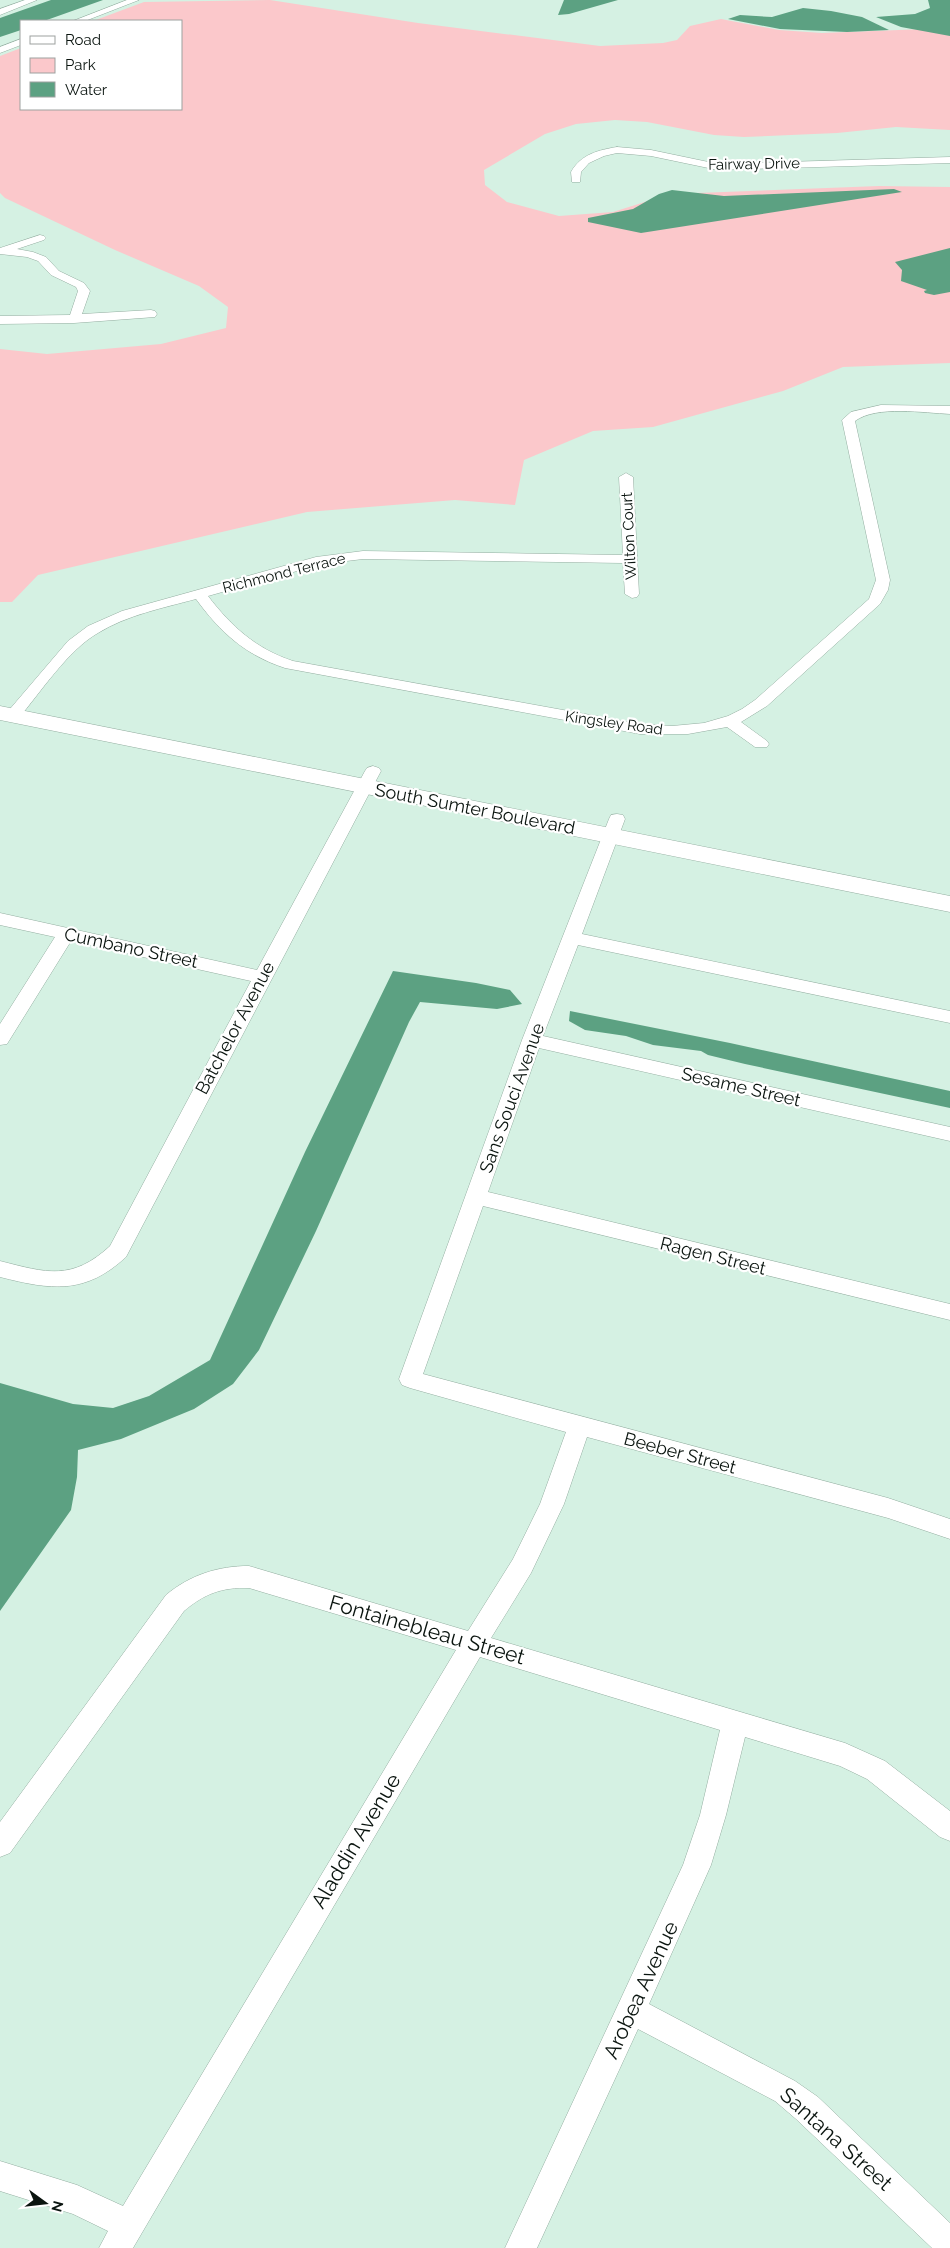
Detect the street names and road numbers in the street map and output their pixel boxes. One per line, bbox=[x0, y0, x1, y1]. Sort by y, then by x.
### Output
street label: Fairway Drive bbox=[708, 154, 800, 174]
street label: Wilton Court bbox=[618, 492, 640, 580]
street label: Richmond Terrace bbox=[221, 549, 348, 597]
street label: Kingsley Road bbox=[564, 707, 664, 739]
street label: South Sumter Boulevard bbox=[373, 779, 577, 838]
street label: Cumbano Street bbox=[62, 923, 200, 972]
street label: Batchelor Avenue bbox=[191, 957, 279, 1098]
street label: Sans Souci Avenue bbox=[475, 1020, 549, 1176]
street label: Sesame Street bbox=[680, 1063, 803, 1110]
street label: Ragen Street bbox=[658, 1232, 768, 1279]
street label: Beeber Street bbox=[622, 1427, 738, 1478]
street label: Fontainebleau Street bbox=[326, 1590, 528, 1669]
street label: Aladdin Avenue bbox=[306, 1769, 406, 1913]
street label: Arobea Avenue bbox=[598, 1917, 683, 2063]
street label: Santana Street bbox=[775, 2082, 897, 2195]

